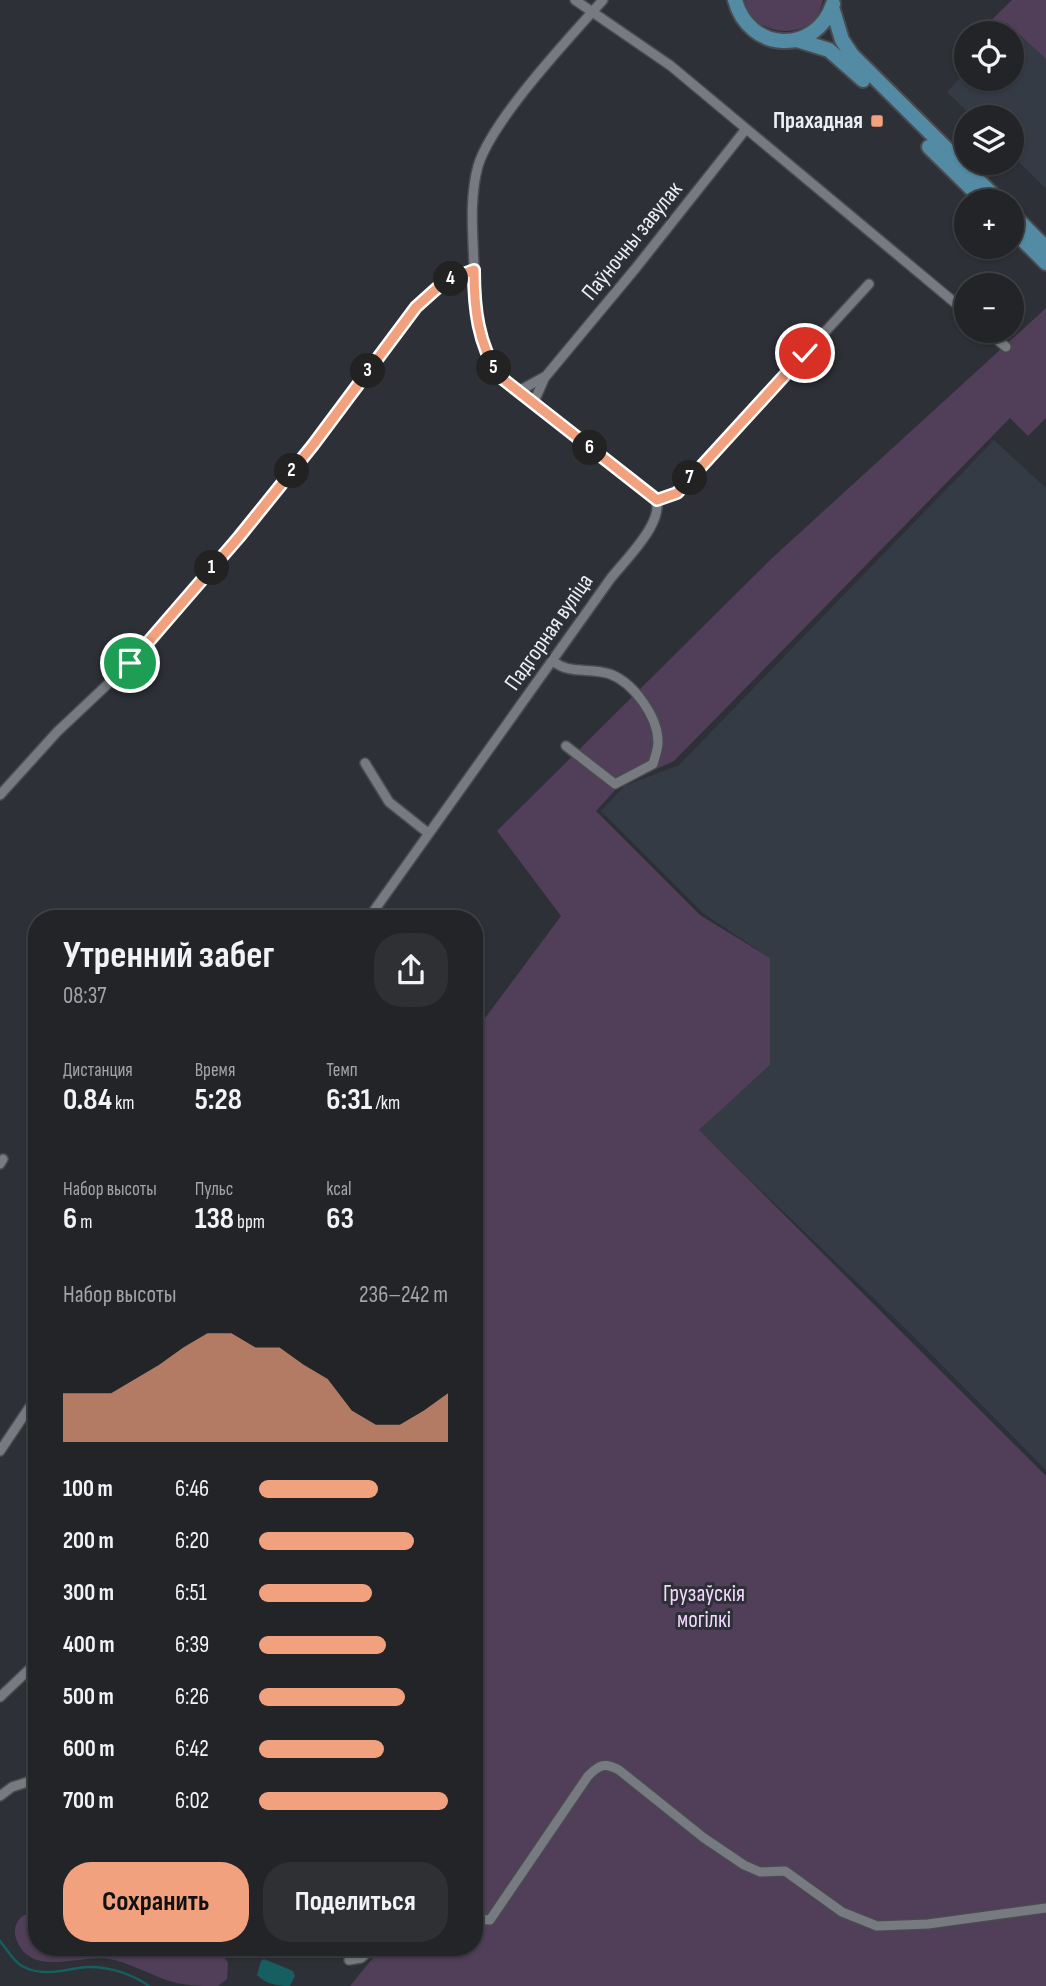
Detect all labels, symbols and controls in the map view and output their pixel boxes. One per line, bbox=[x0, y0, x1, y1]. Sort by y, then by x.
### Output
map controls bbox=[954, 21, 1024, 343]
button: locate bbox=[954, 21, 1024, 91]
button: layers bbox=[954, 105, 1024, 175]
place label: Прахадная bbox=[773, 107, 863, 135]
marker: Прахадная bbox=[869, 113, 885, 129]
street label: Паўночны завулак bbox=[576, 176, 689, 306]
button: + bbox=[954, 189, 1024, 259]
pin: 4 bbox=[434, 262, 468, 296]
text: 4 bbox=[446, 267, 455, 290]
button: − bbox=[954, 273, 1024, 343]
pin bbox=[775, 323, 835, 383]
icon: check bbox=[786, 334, 824, 372]
pin: 5 bbox=[476, 350, 512, 386]
pin: 3 bbox=[350, 354, 386, 388]
text: 5 bbox=[489, 356, 498, 379]
text: 3 bbox=[363, 359, 372, 382]
pin: 6 bbox=[572, 430, 608, 466]
text: 6 bbox=[585, 436, 594, 459]
pin: 2 bbox=[274, 454, 310, 489]
text: 2 bbox=[287, 459, 296, 482]
pin: 7 bbox=[672, 461, 708, 496]
text: 7 bbox=[685, 466, 694, 489]
pin: 1 bbox=[194, 550, 230, 586]
text: 1 bbox=[208, 556, 215, 579]
street label: Падгорная вуліца bbox=[499, 568, 599, 696]
pin bbox=[100, 633, 160, 693]
icon: arrive bbox=[111, 644, 149, 682]
text: Утренний забег bbox=[63, 933, 274, 978]
button: share bbox=[374, 933, 448, 1007]
text: 08:37 bbox=[63, 982, 107, 1010]
text: Дистанция bbox=[63, 1059, 133, 1082]
text: Время bbox=[195, 1059, 235, 1082]
text: Темп bbox=[326, 1059, 358, 1082]
text: 0.84 bbox=[63, 1082, 112, 1118]
text: 5:28 bbox=[195, 1082, 242, 1118]
text: 6:31 bbox=[326, 1082, 372, 1118]
text: km bbox=[112, 1092, 134, 1115]
text: /km bbox=[372, 1092, 400, 1115]
text: Набор высоты bbox=[63, 1178, 157, 1201]
text: Пульс bbox=[195, 1178, 233, 1201]
text: kcal bbox=[326, 1178, 351, 1201]
text: 6 bbox=[63, 1201, 77, 1237]
text: 138 bbox=[195, 1201, 234, 1237]
text: 63 bbox=[326, 1201, 354, 1237]
text: m bbox=[77, 1211, 92, 1234]
text: bpm bbox=[234, 1211, 265, 1234]
text: Набор высоты bbox=[63, 1281, 176, 1309]
text: 236–242 m bbox=[359, 1281, 448, 1309]
text: 100 m bbox=[63, 1475, 113, 1503]
text: 6:46 bbox=[175, 1475, 209, 1503]
text: 200 m bbox=[63, 1527, 114, 1555]
text: 6:20 bbox=[175, 1527, 209, 1555]
text: 300 m bbox=[63, 1579, 114, 1607]
text: 6:51 bbox=[175, 1579, 207, 1607]
park label: Грузаўскія могілкі bbox=[663, 1580, 745, 1634]
text: 400 m bbox=[63, 1631, 114, 1659]
text: 6:39 bbox=[175, 1631, 209, 1659]
text: 500 m bbox=[63, 1683, 114, 1711]
text: 6:26 bbox=[175, 1683, 209, 1711]
text: 600 m bbox=[63, 1735, 115, 1763]
text: 6:42 bbox=[175, 1735, 209, 1763]
text: 700 m bbox=[63, 1787, 114, 1815]
text: 6:02 bbox=[175, 1787, 209, 1815]
button: Сохранить bbox=[63, 1862, 249, 1942]
button: Поделиться bbox=[263, 1862, 448, 1942]

